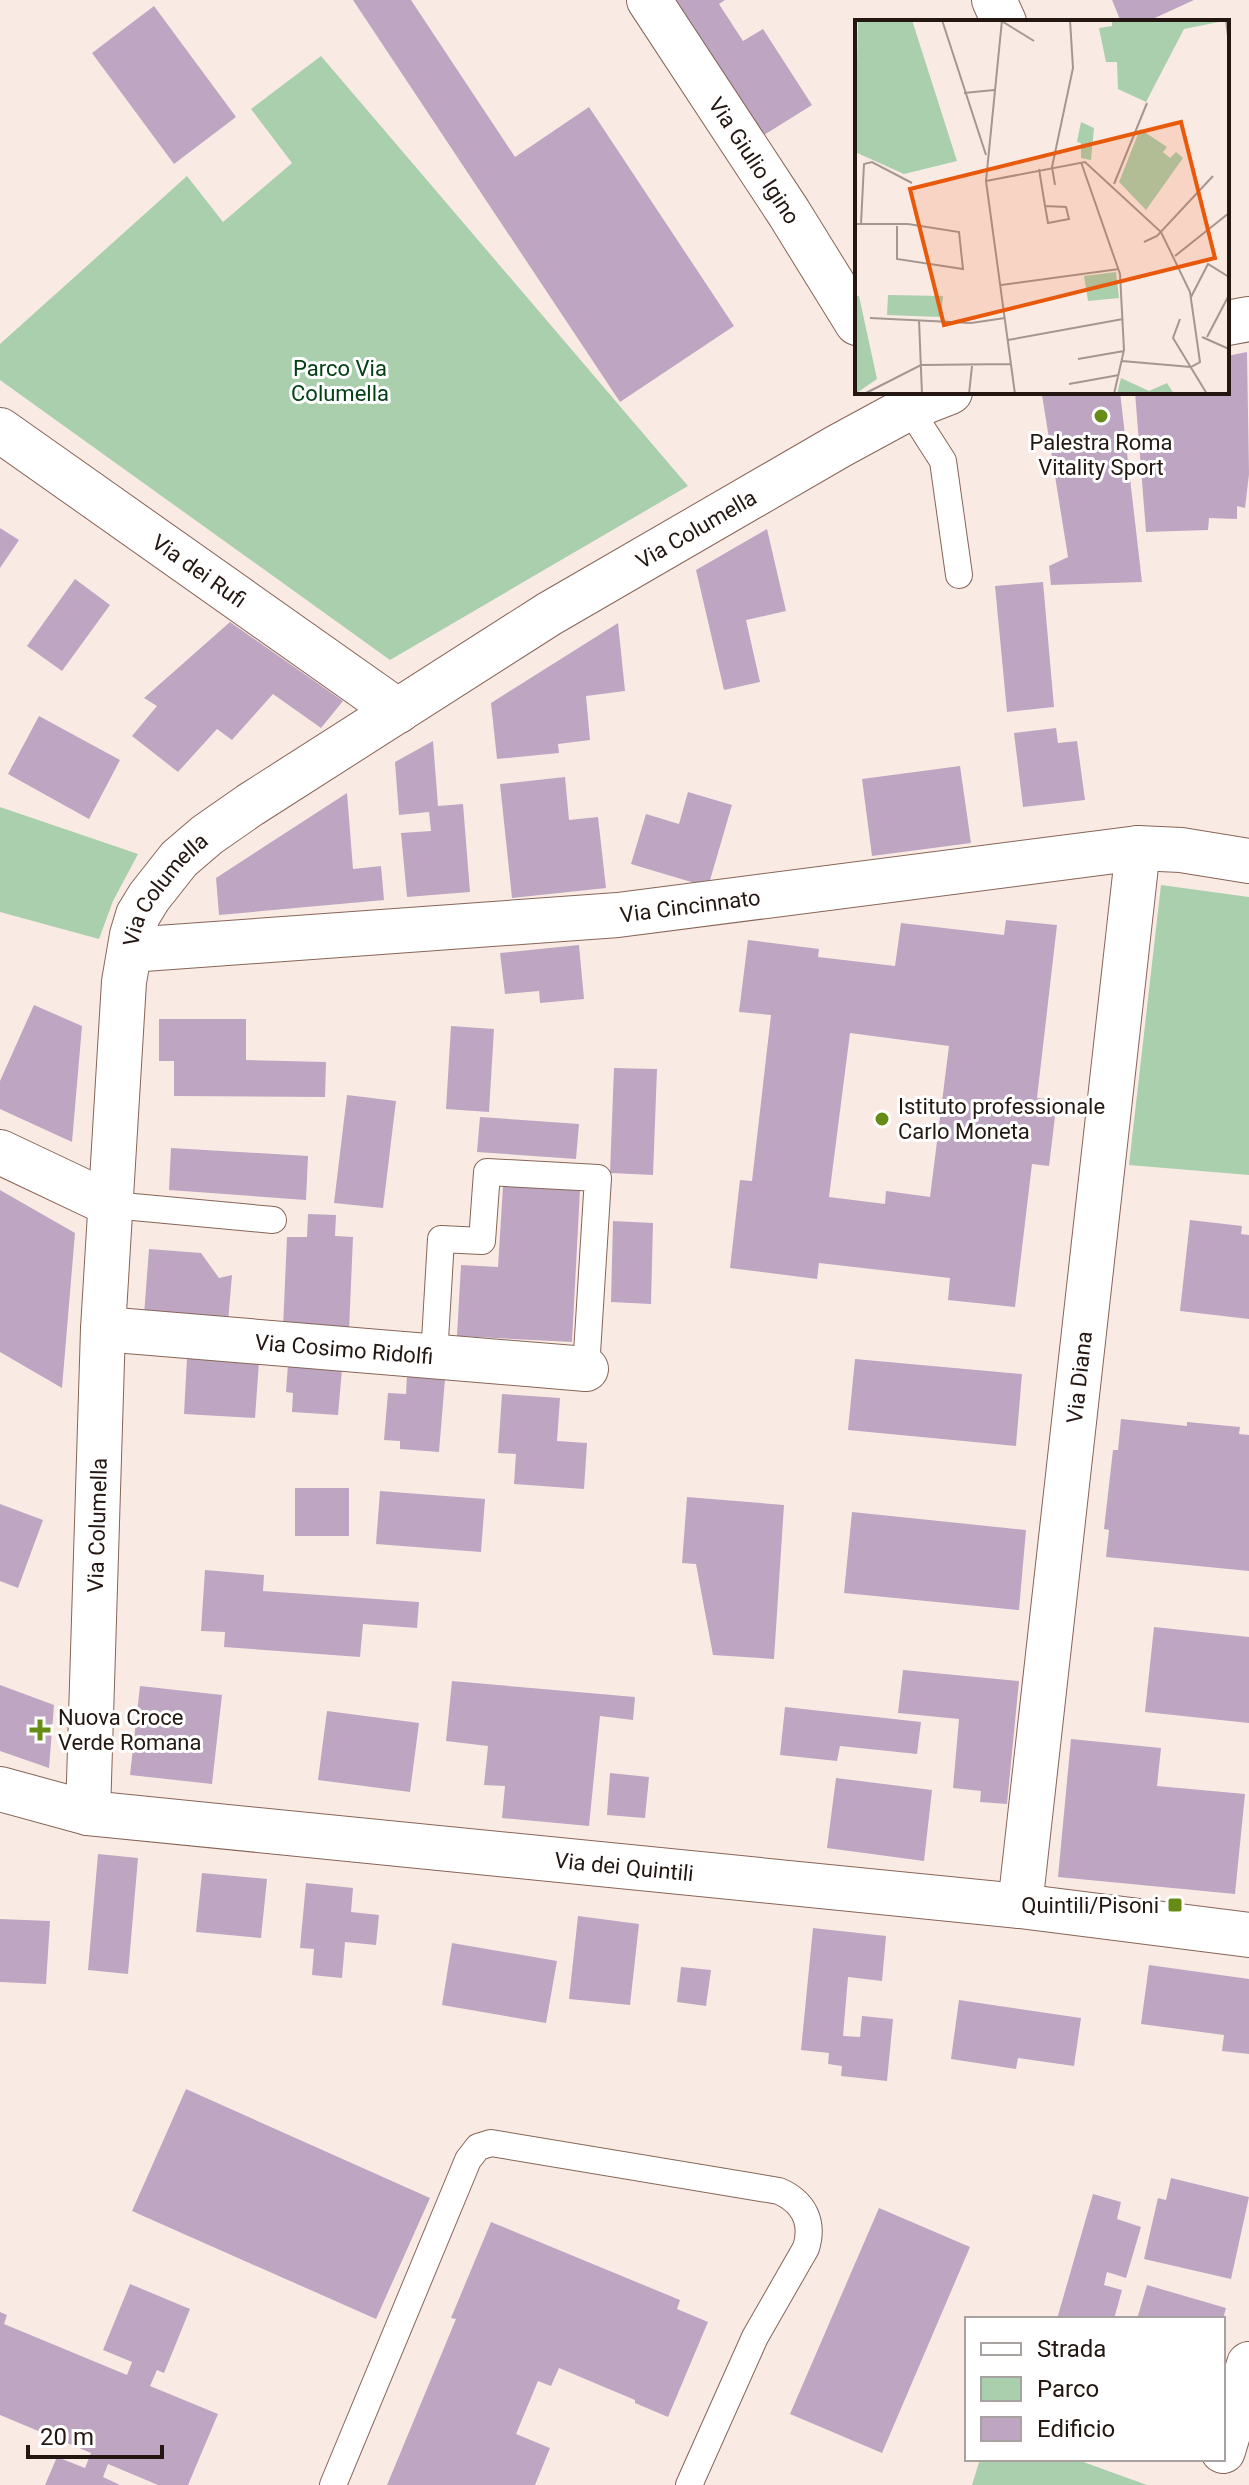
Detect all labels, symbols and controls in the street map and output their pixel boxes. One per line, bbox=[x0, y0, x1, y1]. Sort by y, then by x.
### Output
inset map bbox=[855, 20, 1229, 394]
street label: Via Giulio Igino bbox=[703, 93, 805, 229]
park label: Parco Via Columella bbox=[291, 356, 389, 406]
marker: Palestra Roma Vitality Sport bbox=[1092, 407, 1110, 425]
place label: Palestra Roma Vitality Sport bbox=[1029, 430, 1173, 480]
street label: Via Columella bbox=[632, 485, 761, 574]
street label: Via dei Rufi bbox=[147, 529, 251, 613]
street label: Via Columella bbox=[118, 828, 213, 948]
street label: Via Cincinnato bbox=[619, 885, 762, 928]
place label: Istituto professionale Carlo Moneta bbox=[898, 1094, 1105, 1144]
marker: Istituto professionale Carlo Moneta bbox=[873, 1110, 891, 1128]
street label: Via Cosimo Ridolfi bbox=[254, 1330, 434, 1369]
street label: Via Diana bbox=[1062, 1330, 1097, 1425]
street label: Via Columella bbox=[83, 1457, 112, 1593]
place label: Nuova Croce Verde Romana bbox=[58, 1705, 201, 1755]
marker: Nuova Croce Verde Romana bbox=[29, 1719, 51, 1741]
street label: Via dei Quintili bbox=[553, 1848, 695, 1886]
place label: Quintili/Pisoni bbox=[1021, 1893, 1159, 1918]
marker: Quintili/Pisoni bbox=[1166, 1896, 1184, 1914]
legend bbox=[965, 2317, 1225, 2461]
text: Strada bbox=[1037, 2335, 1106, 2363]
text: Parco bbox=[1037, 2375, 1099, 2403]
scale bar bbox=[28, 2409, 162, 2459]
text: Edificio bbox=[1037, 2415, 1115, 2443]
text: 20 m bbox=[40, 2423, 94, 2451]

